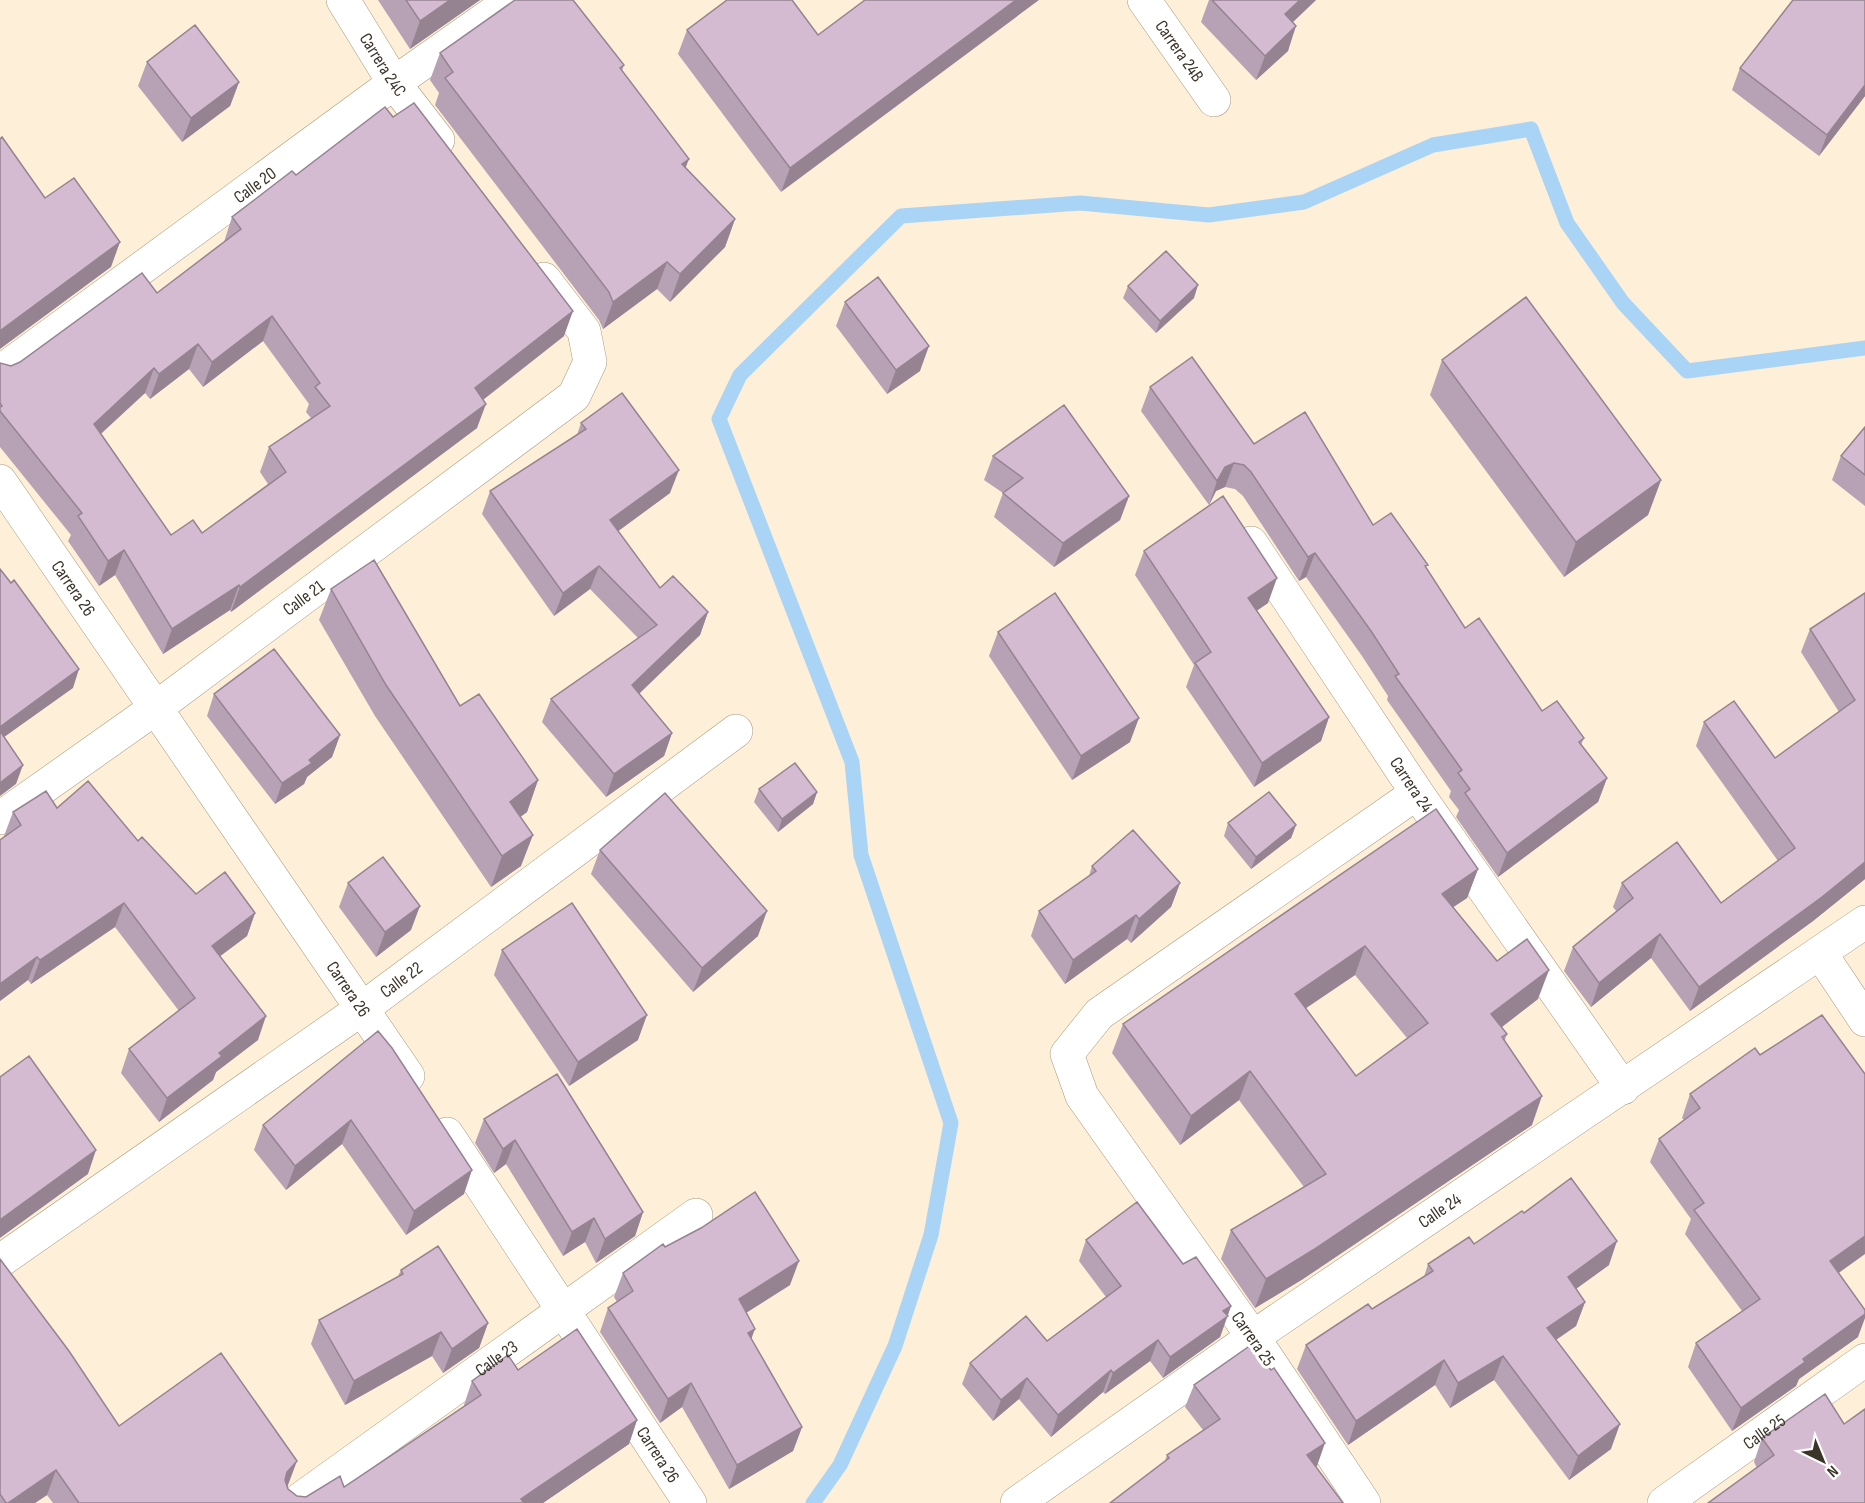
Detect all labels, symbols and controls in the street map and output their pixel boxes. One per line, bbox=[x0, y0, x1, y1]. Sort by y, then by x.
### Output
street label: Carrera 24B bbox=[1151, 16, 1208, 86]
street label: Carrera 24C bbox=[355, 29, 411, 101]
street label: Calle 20 bbox=[229, 163, 280, 208]
street label: Carrera 26 bbox=[47, 556, 100, 620]
street label: Calle 21 bbox=[279, 575, 329, 620]
street label: Carrera 24 bbox=[1385, 753, 1438, 817]
street label: Carrera 26 bbox=[322, 957, 375, 1021]
street label: Calle 22 bbox=[376, 957, 426, 1002]
street label: Calle 24 bbox=[1414, 1188, 1465, 1232]
street label: Carrera 25 bbox=[1227, 1308, 1279, 1370]
street label: Calle 23 bbox=[471, 1336, 522, 1381]
street label: Calle 25 bbox=[1739, 1410, 1789, 1454]
street label: Carrera 26 bbox=[632, 1423, 684, 1487]
north arrow bbox=[1793, 1431, 1853, 1491]
text: N bbox=[1823, 1461, 1842, 1481]

